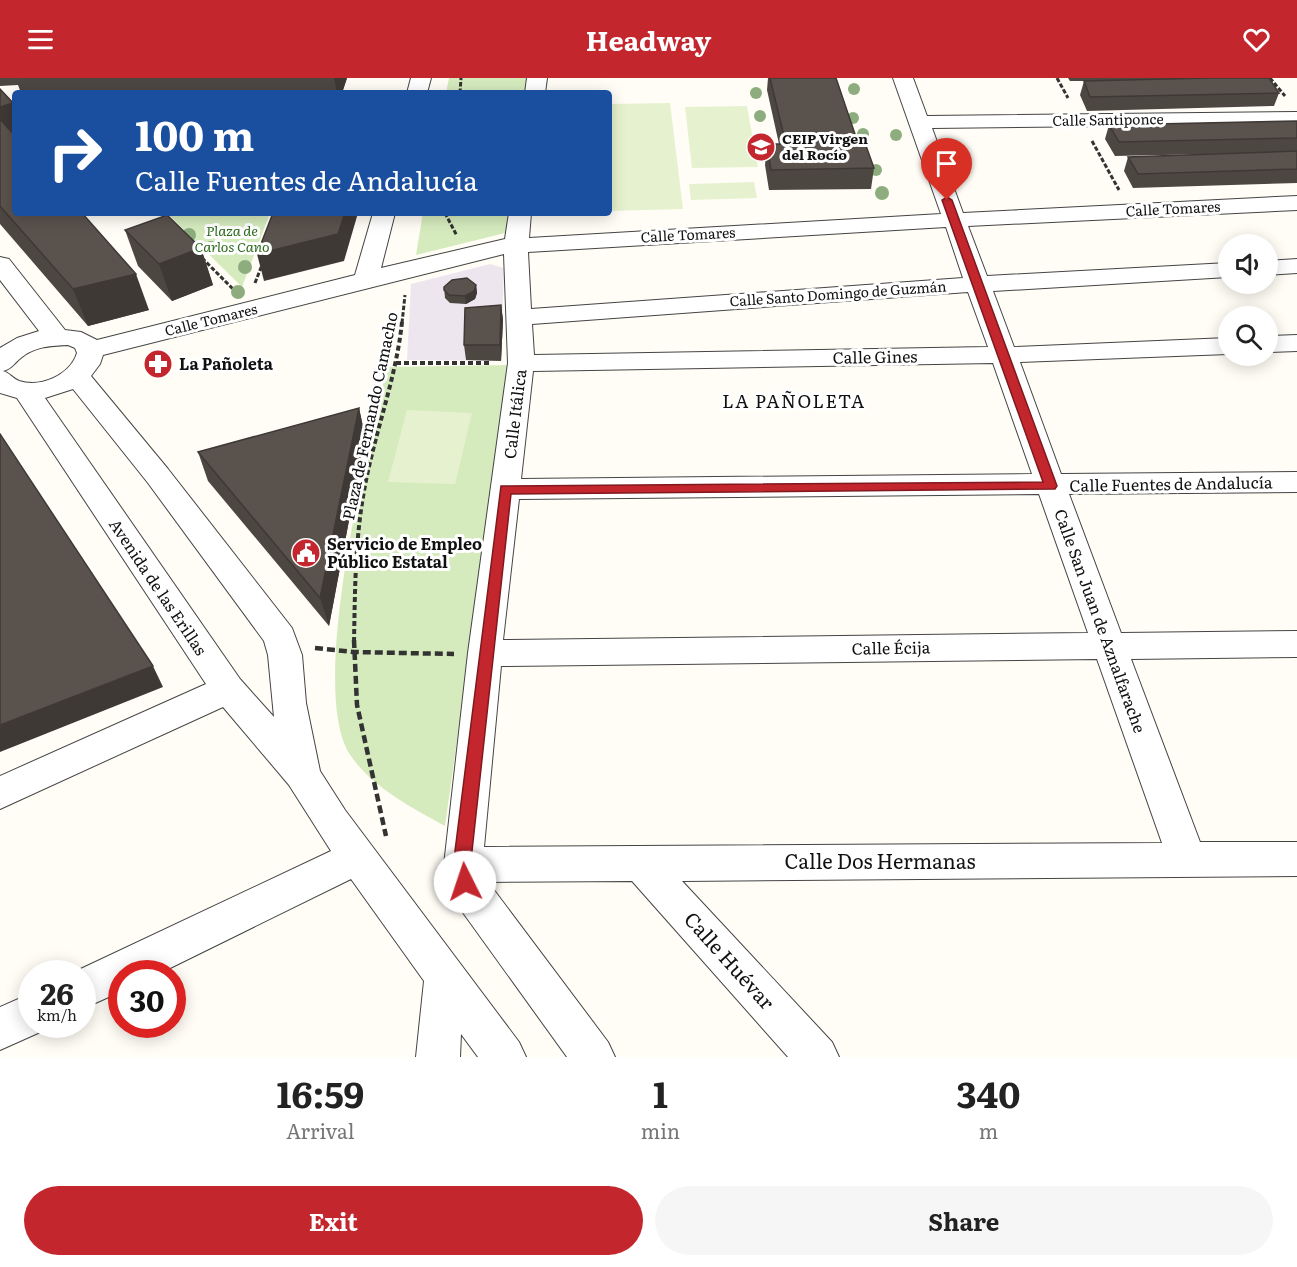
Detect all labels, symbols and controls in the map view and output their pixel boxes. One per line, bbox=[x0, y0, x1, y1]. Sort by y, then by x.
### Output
text: Headway bbox=[586, 19, 711, 59]
icon: menu bbox=[24, 23, 57, 56]
icon: heart bbox=[1240, 23, 1273, 56]
text: 100 m bbox=[135, 102, 254, 164]
street label: Calle Santiponce bbox=[1052, 108, 1164, 130]
icon: right bbox=[36, 114, 114, 192]
place label: CEIP Virgen del Rocío bbox=[782, 128, 868, 164]
school or university icon: CEIP Virgen del Rocío bbox=[745, 131, 777, 163]
pin bbox=[921, 138, 972, 200]
icon: arrive bbox=[930, 147, 963, 180]
text: Calle Fuentes de Andalucía bbox=[135, 159, 478, 199]
street label: Calle Tomares bbox=[1125, 196, 1221, 220]
park label: Plaza de Carlos Cano bbox=[194, 220, 270, 256]
street label: Calle Tomares bbox=[640, 222, 736, 246]
map controls bbox=[1218, 234, 1278, 366]
button: sound bbox=[1218, 234, 1278, 294]
street label: Calle Santo Domingo de Guzmán bbox=[729, 275, 947, 311]
street label: Calle Tomares bbox=[162, 298, 259, 340]
button: search bbox=[1218, 306, 1278, 366]
street label: Plaza de Fernando Camacho bbox=[335, 309, 403, 522]
street label: Calle Gines bbox=[832, 343, 918, 369]
pharmacy icon: La Pañoleta bbox=[142, 348, 174, 380]
place label: La Pañoleta bbox=[179, 351, 274, 375]
street label: Calle Itálica bbox=[497, 367, 531, 460]
district label: LA PAÑOLETA bbox=[722, 387, 866, 414]
street label: Calle Fuentes de Andalucía bbox=[1069, 469, 1273, 497]
street label: Calle San Juan de Aznalfarache bbox=[1049, 505, 1153, 736]
street label: Avenida de las Erillas bbox=[104, 513, 214, 659]
place label: Servicio de Empleo Público Estatal bbox=[327, 531, 482, 573]
public building icon: Servicio de Empleo Público Estatal bbox=[290, 537, 322, 569]
street label: Calle Écija bbox=[852, 634, 931, 660]
street label: Calle Dos Hermanas bbox=[785, 845, 975, 875]
position arrow bbox=[433, 850, 497, 914]
street label: Calle Huévar bbox=[678, 904, 783, 1016]
speed limit sign: 30 bbox=[108, 960, 186, 1038]
text: 26 bbox=[40, 970, 74, 1014]
text: km/h bbox=[37, 1003, 77, 1026]
text: 16:59 bbox=[277, 1066, 364, 1119]
text: 1 bbox=[653, 1066, 668, 1119]
text: 340 bbox=[957, 1066, 1020, 1119]
text: Arrival bbox=[286, 1115, 355, 1145]
text: min bbox=[641, 1115, 680, 1145]
text: m bbox=[979, 1115, 998, 1145]
button: Exit bbox=[24, 1186, 643, 1255]
button: Share bbox=[655, 1186, 1273, 1255]

